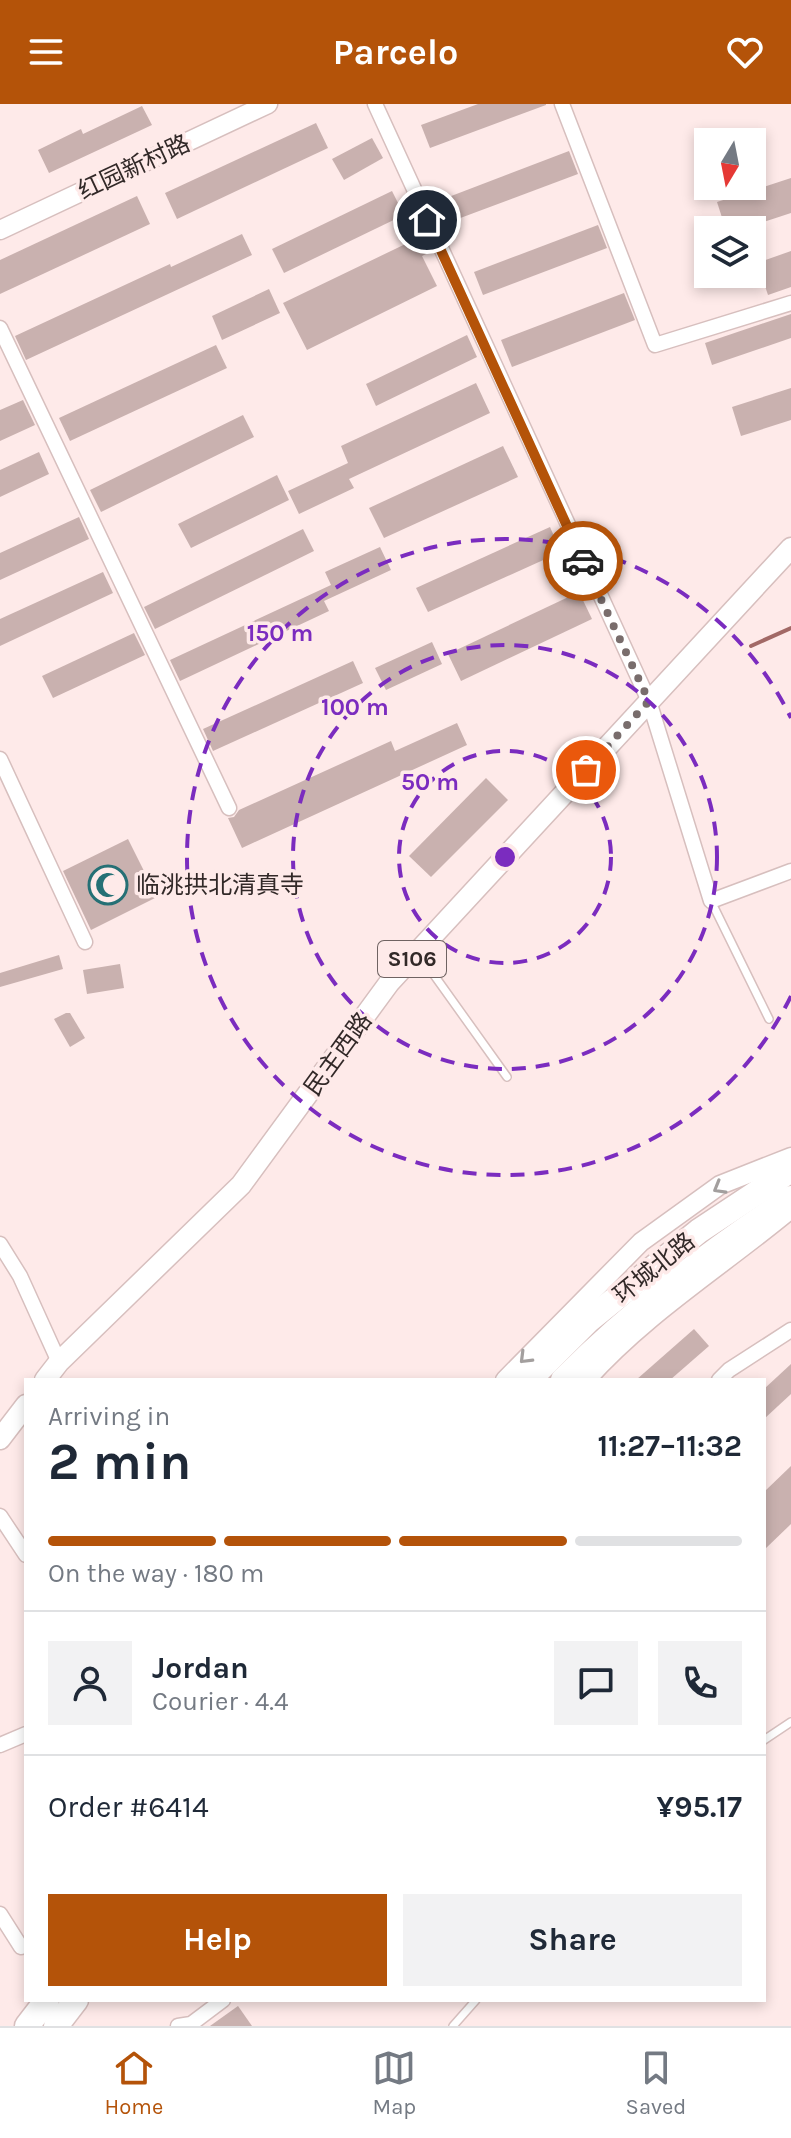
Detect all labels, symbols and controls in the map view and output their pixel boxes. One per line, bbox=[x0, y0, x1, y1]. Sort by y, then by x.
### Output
icon: menu bbox=[24, 30, 68, 74]
icon: heart bbox=[723, 30, 767, 74]
text: Parcelo bbox=[333, 31, 458, 73]
north arrow bbox=[694, 128, 766, 200]
map controls bbox=[694, 128, 766, 288]
street label: 红园新村路 bbox=[74, 129, 194, 205]
pin bbox=[393, 186, 461, 254]
icon: home bbox=[405, 198, 449, 242]
button: layers bbox=[694, 216, 766, 288]
courier bbox=[543, 521, 623, 601]
icon: car bbox=[561, 539, 605, 583]
text: 150 m bbox=[247, 619, 313, 647]
text: 100 m bbox=[321, 693, 389, 721]
pin bbox=[552, 736, 620, 804]
icon: bag bbox=[564, 748, 608, 792]
text: 50 m bbox=[401, 768, 459, 796]
centre of rings bbox=[491, 843, 519, 871]
mosque icon: 临洮拱北清真寺 bbox=[87, 864, 129, 906]
place label: 临洮拱北清真寺 bbox=[136, 871, 304, 899]
road number: S106 bbox=[378, 941, 446, 977]
street label: 民主西路 bbox=[298, 1007, 378, 1101]
one-way arrow bbox=[713, 1178, 728, 1194]
street label: 环城北路 bbox=[608, 1227, 700, 1309]
one-way arrow bbox=[520, 1349, 534, 1363]
text: Arriving in bbox=[48, 1401, 170, 1432]
text: 11:27–11:32 bbox=[597, 1428, 742, 1464]
text: 2 min bbox=[48, 1431, 191, 1492]
text: On the way · 180 m bbox=[48, 1558, 264, 1589]
button: person bbox=[48, 1641, 132, 1725]
button: chat bbox=[554, 1641, 638, 1725]
button: phone bbox=[658, 1641, 742, 1725]
text: Jordan bbox=[152, 1650, 249, 1686]
text: Courier · 4.4 bbox=[152, 1686, 288, 1717]
text: Order #6414 bbox=[48, 1789, 209, 1825]
text: ¥95.17 bbox=[657, 1789, 742, 1825]
button: Help bbox=[48, 1894, 387, 1986]
button: Share bbox=[403, 1894, 742, 1986]
tab: Home bbox=[105, 2046, 163, 2120]
tab: Map bbox=[372, 2046, 416, 2120]
tab: Saved bbox=[626, 2046, 686, 2120]

